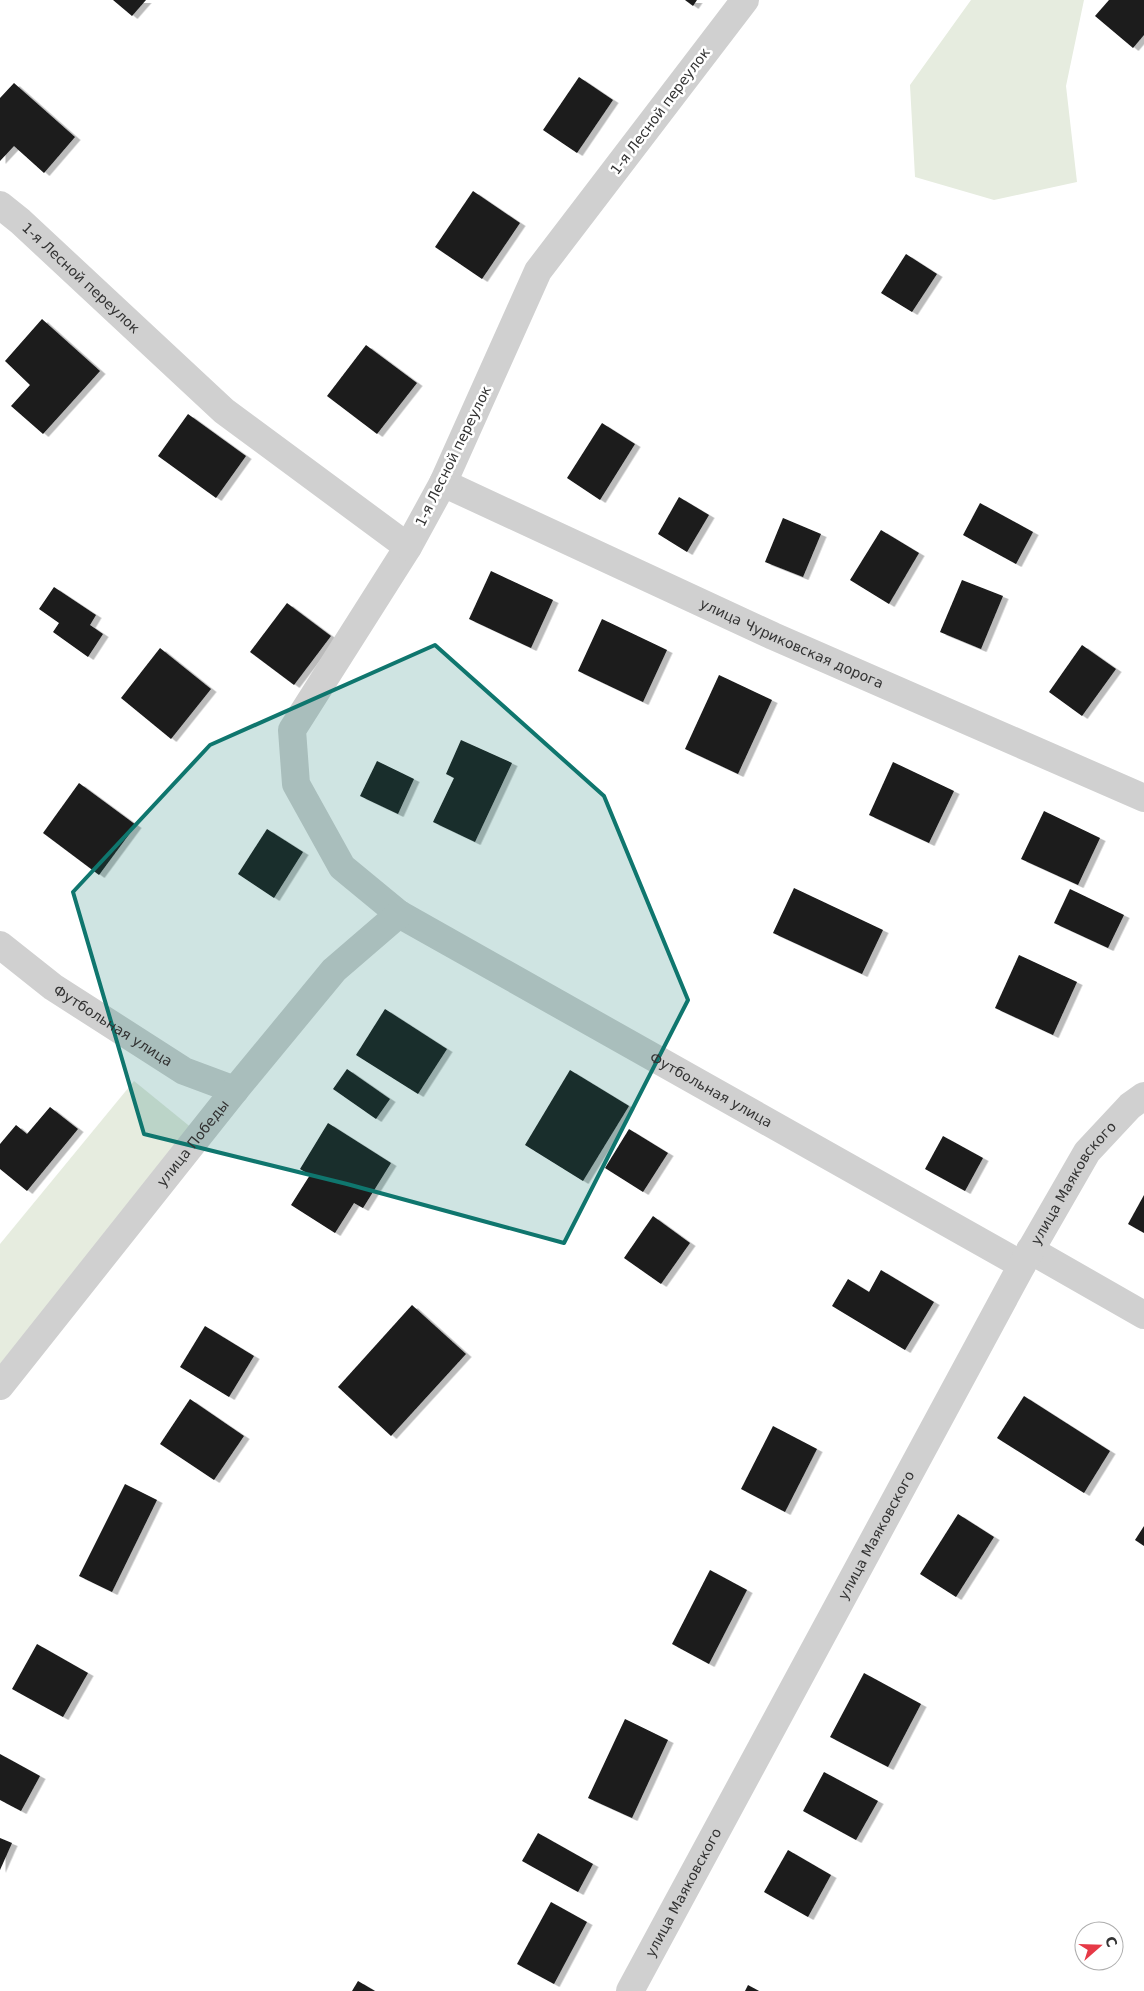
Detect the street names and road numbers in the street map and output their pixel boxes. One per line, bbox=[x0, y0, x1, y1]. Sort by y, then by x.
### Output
street label: 1-я Лесной переулок bbox=[607, 45, 713, 177]
street label: 1-я Лесной переулок bbox=[19, 219, 143, 336]
street label: 1-я Лесной переулок bbox=[412, 383, 494, 529]
street label: улица Чуриковская дорога bbox=[698, 595, 886, 691]
street label: Футбольная улица bbox=[51, 982, 176, 1070]
street label: Футбольная улица bbox=[647, 1049, 775, 1131]
street label: улица Победы bbox=[154, 1097, 232, 1190]
street label: улица Маяковского bbox=[1027, 1118, 1119, 1247]
street label: улица Маяковского bbox=[835, 1468, 917, 1602]
street label: улица Маяковского bbox=[642, 1825, 724, 1960]

